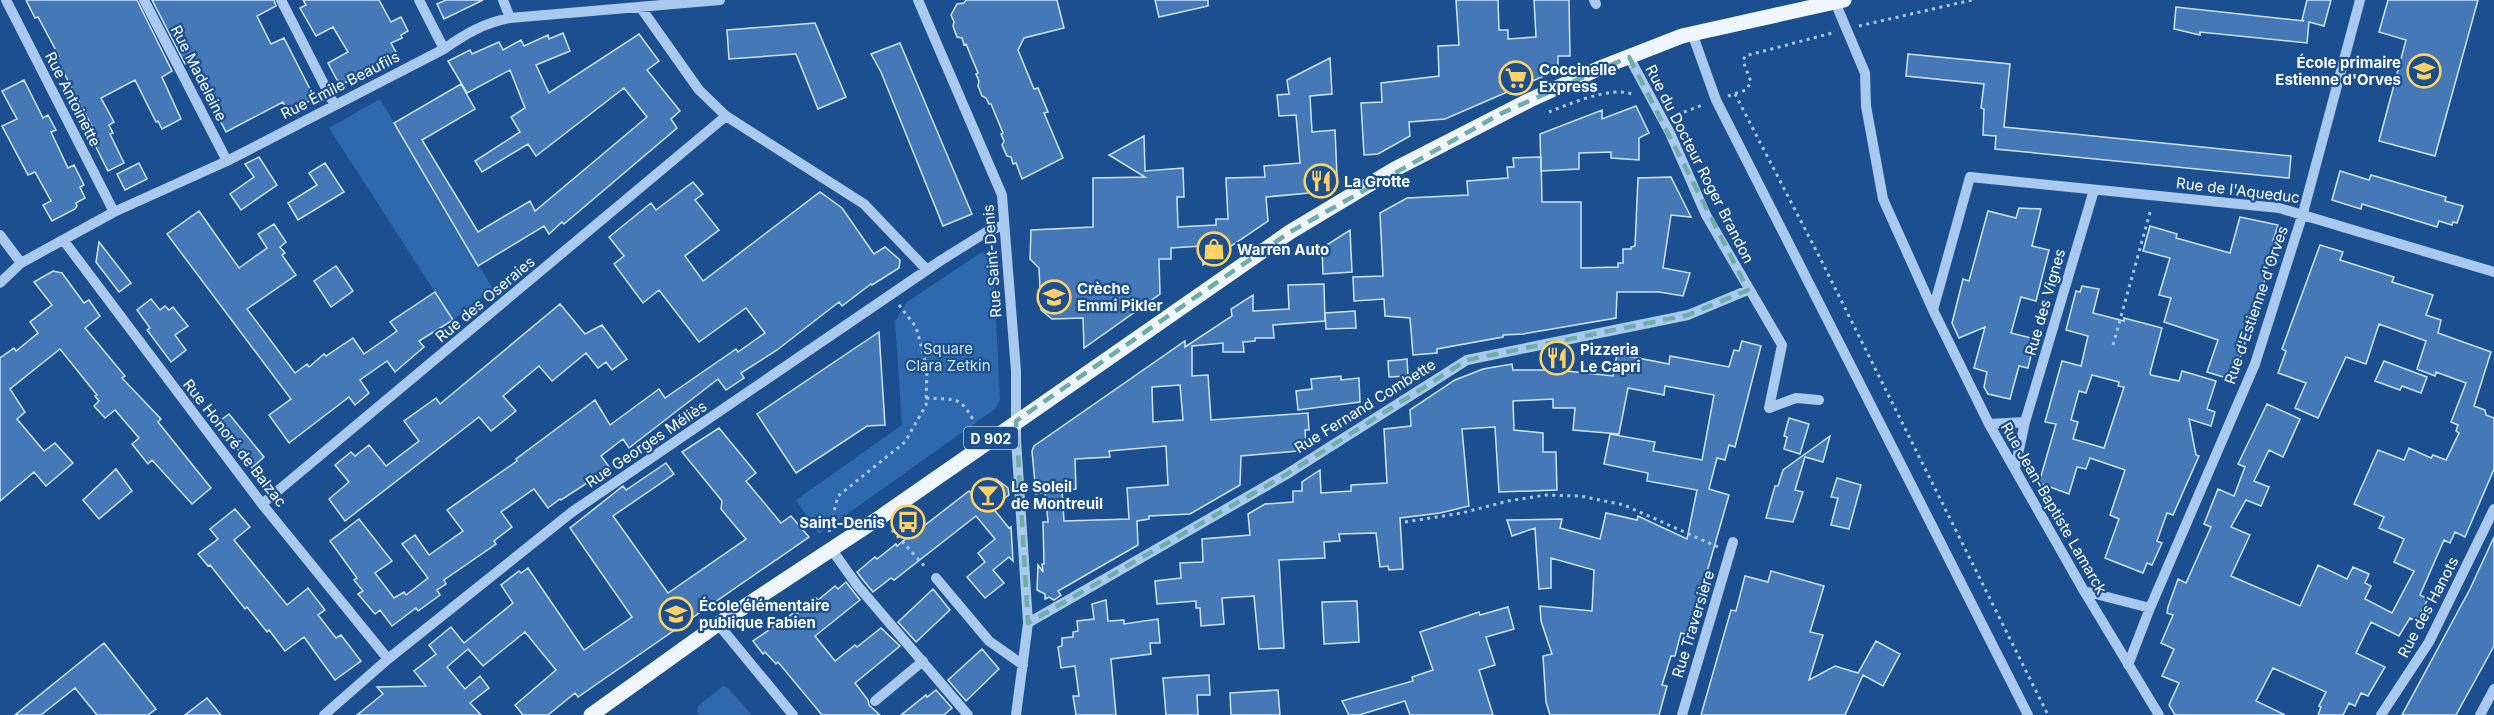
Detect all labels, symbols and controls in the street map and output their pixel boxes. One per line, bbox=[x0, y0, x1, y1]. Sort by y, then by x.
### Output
street label: Rue Madeleine bbox=[167, 22, 231, 124]
street label: Rue Émile Beaufils bbox=[278, 47, 403, 123]
street label: Rue Antoinette bbox=[41, 48, 105, 150]
place label: École primaire Estienne d'Orves bbox=[2275, 53, 2401, 89]
school or university icon: École primaire Estienne d'Orves bbox=[2406, 53, 2442, 89]
supermarket icon: Coccinelle Express bbox=[1498, 60, 1534, 96]
place label: Coccinelle Express bbox=[1539, 60, 1616, 96]
street label: Rue du Docteur Roger Brandon bbox=[1642, 61, 1758, 267]
restaurant icon: La Grotte bbox=[1303, 163, 1339, 199]
place label: La Grotte bbox=[1344, 172, 1410, 191]
street label: Rue de l'Aqueduc bbox=[2175, 173, 2301, 207]
street label: Rue Saint-Denis bbox=[979, 204, 1005, 318]
street label: Rue d'Estienne d'Orves bbox=[2220, 223, 2292, 387]
shop icon: Warren Auto bbox=[1196, 231, 1232, 267]
place label: Warren Auto bbox=[1237, 240, 1329, 259]
street label: Rue des Vignes bbox=[2021, 246, 2069, 358]
street label: Rue des Oseraies bbox=[431, 252, 539, 346]
school or university icon: Crèche Emmi Pikler bbox=[1036, 279, 1072, 315]
place label: Crèche Emmi Pikler bbox=[1077, 279, 1163, 315]
park label: Square Clara Zetkin bbox=[905, 339, 991, 375]
restaurant icon: Pizzeria Le Capri bbox=[1539, 340, 1575, 376]
place label: Pizzeria Le Capri bbox=[1580, 340, 1641, 376]
street label: Rue Fernand Combette bbox=[1291, 355, 1439, 457]
street label: Rue Honoré de Balzac bbox=[179, 375, 291, 511]
street label: Rue Georges Méliès bbox=[582, 396, 710, 492]
street label: Rue Jean-Baptiste Lamarck bbox=[1997, 419, 2111, 598]
road number: D 902 bbox=[964, 427, 1018, 449]
bar icon: Le Soleil de Montreuil bbox=[970, 477, 1006, 513]
place label: Le Soleil de Montreuil bbox=[1011, 477, 1103, 513]
bus stop icon: Saint-Denis bbox=[890, 504, 926, 540]
place label: Saint-Denis bbox=[799, 513, 885, 532]
street label: Rue des Hanots bbox=[2393, 553, 2463, 661]
street label: Rue Traversière bbox=[1668, 568, 1718, 680]
school or university icon: École élémentaire publique Fabien bbox=[658, 596, 694, 632]
place label: École élémentaire publique Fabien bbox=[699, 596, 830, 632]

